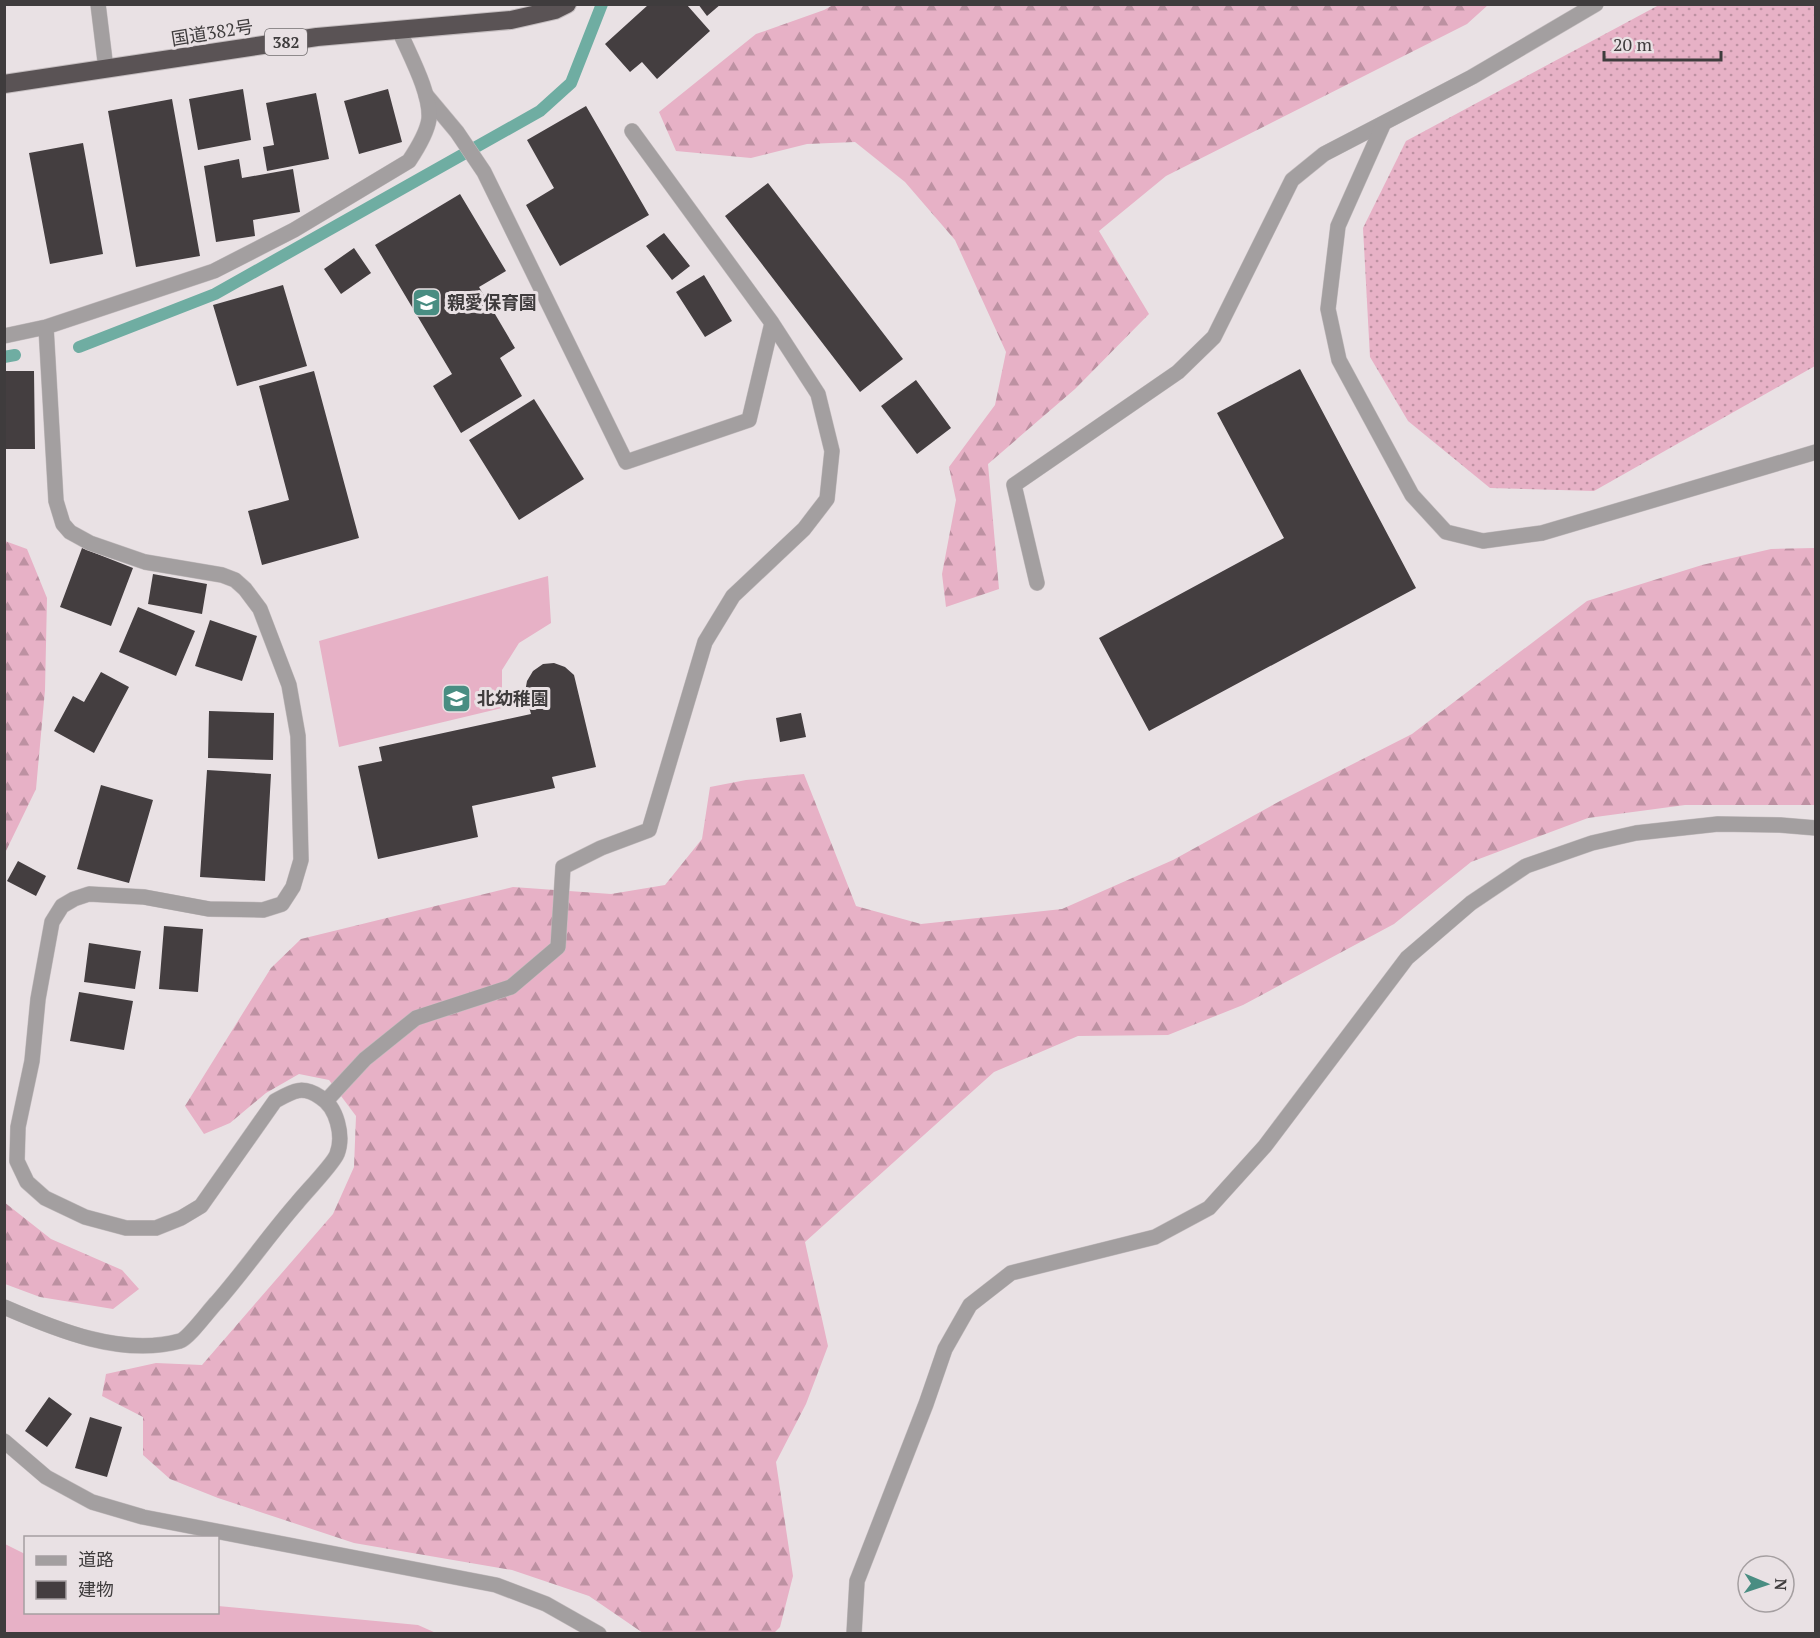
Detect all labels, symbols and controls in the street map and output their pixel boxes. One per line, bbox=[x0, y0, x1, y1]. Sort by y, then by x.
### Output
street label: 国道382号 bbox=[169, 14, 255, 50]
scale bar bbox=[1604, 24, 1721, 62]
road number: 382 bbox=[265, 29, 307, 55]
text: 20 m bbox=[1613, 32, 1653, 56]
school or university icon: 親愛保育園 bbox=[410, 286, 442, 318]
place label: 親愛保育園 bbox=[447, 290, 537, 314]
school or university icon: 北幼稚園 bbox=[440, 682, 472, 714]
place label: 北幼稚園 bbox=[477, 686, 549, 710]
legend bbox=[24, 1536, 219, 1614]
text: 道路 bbox=[78, 1547, 114, 1571]
north arrow bbox=[1736, 1554, 1796, 1614]
text: 建物 bbox=[78, 1577, 114, 1601]
text: N bbox=[1770, 1578, 1792, 1591]

